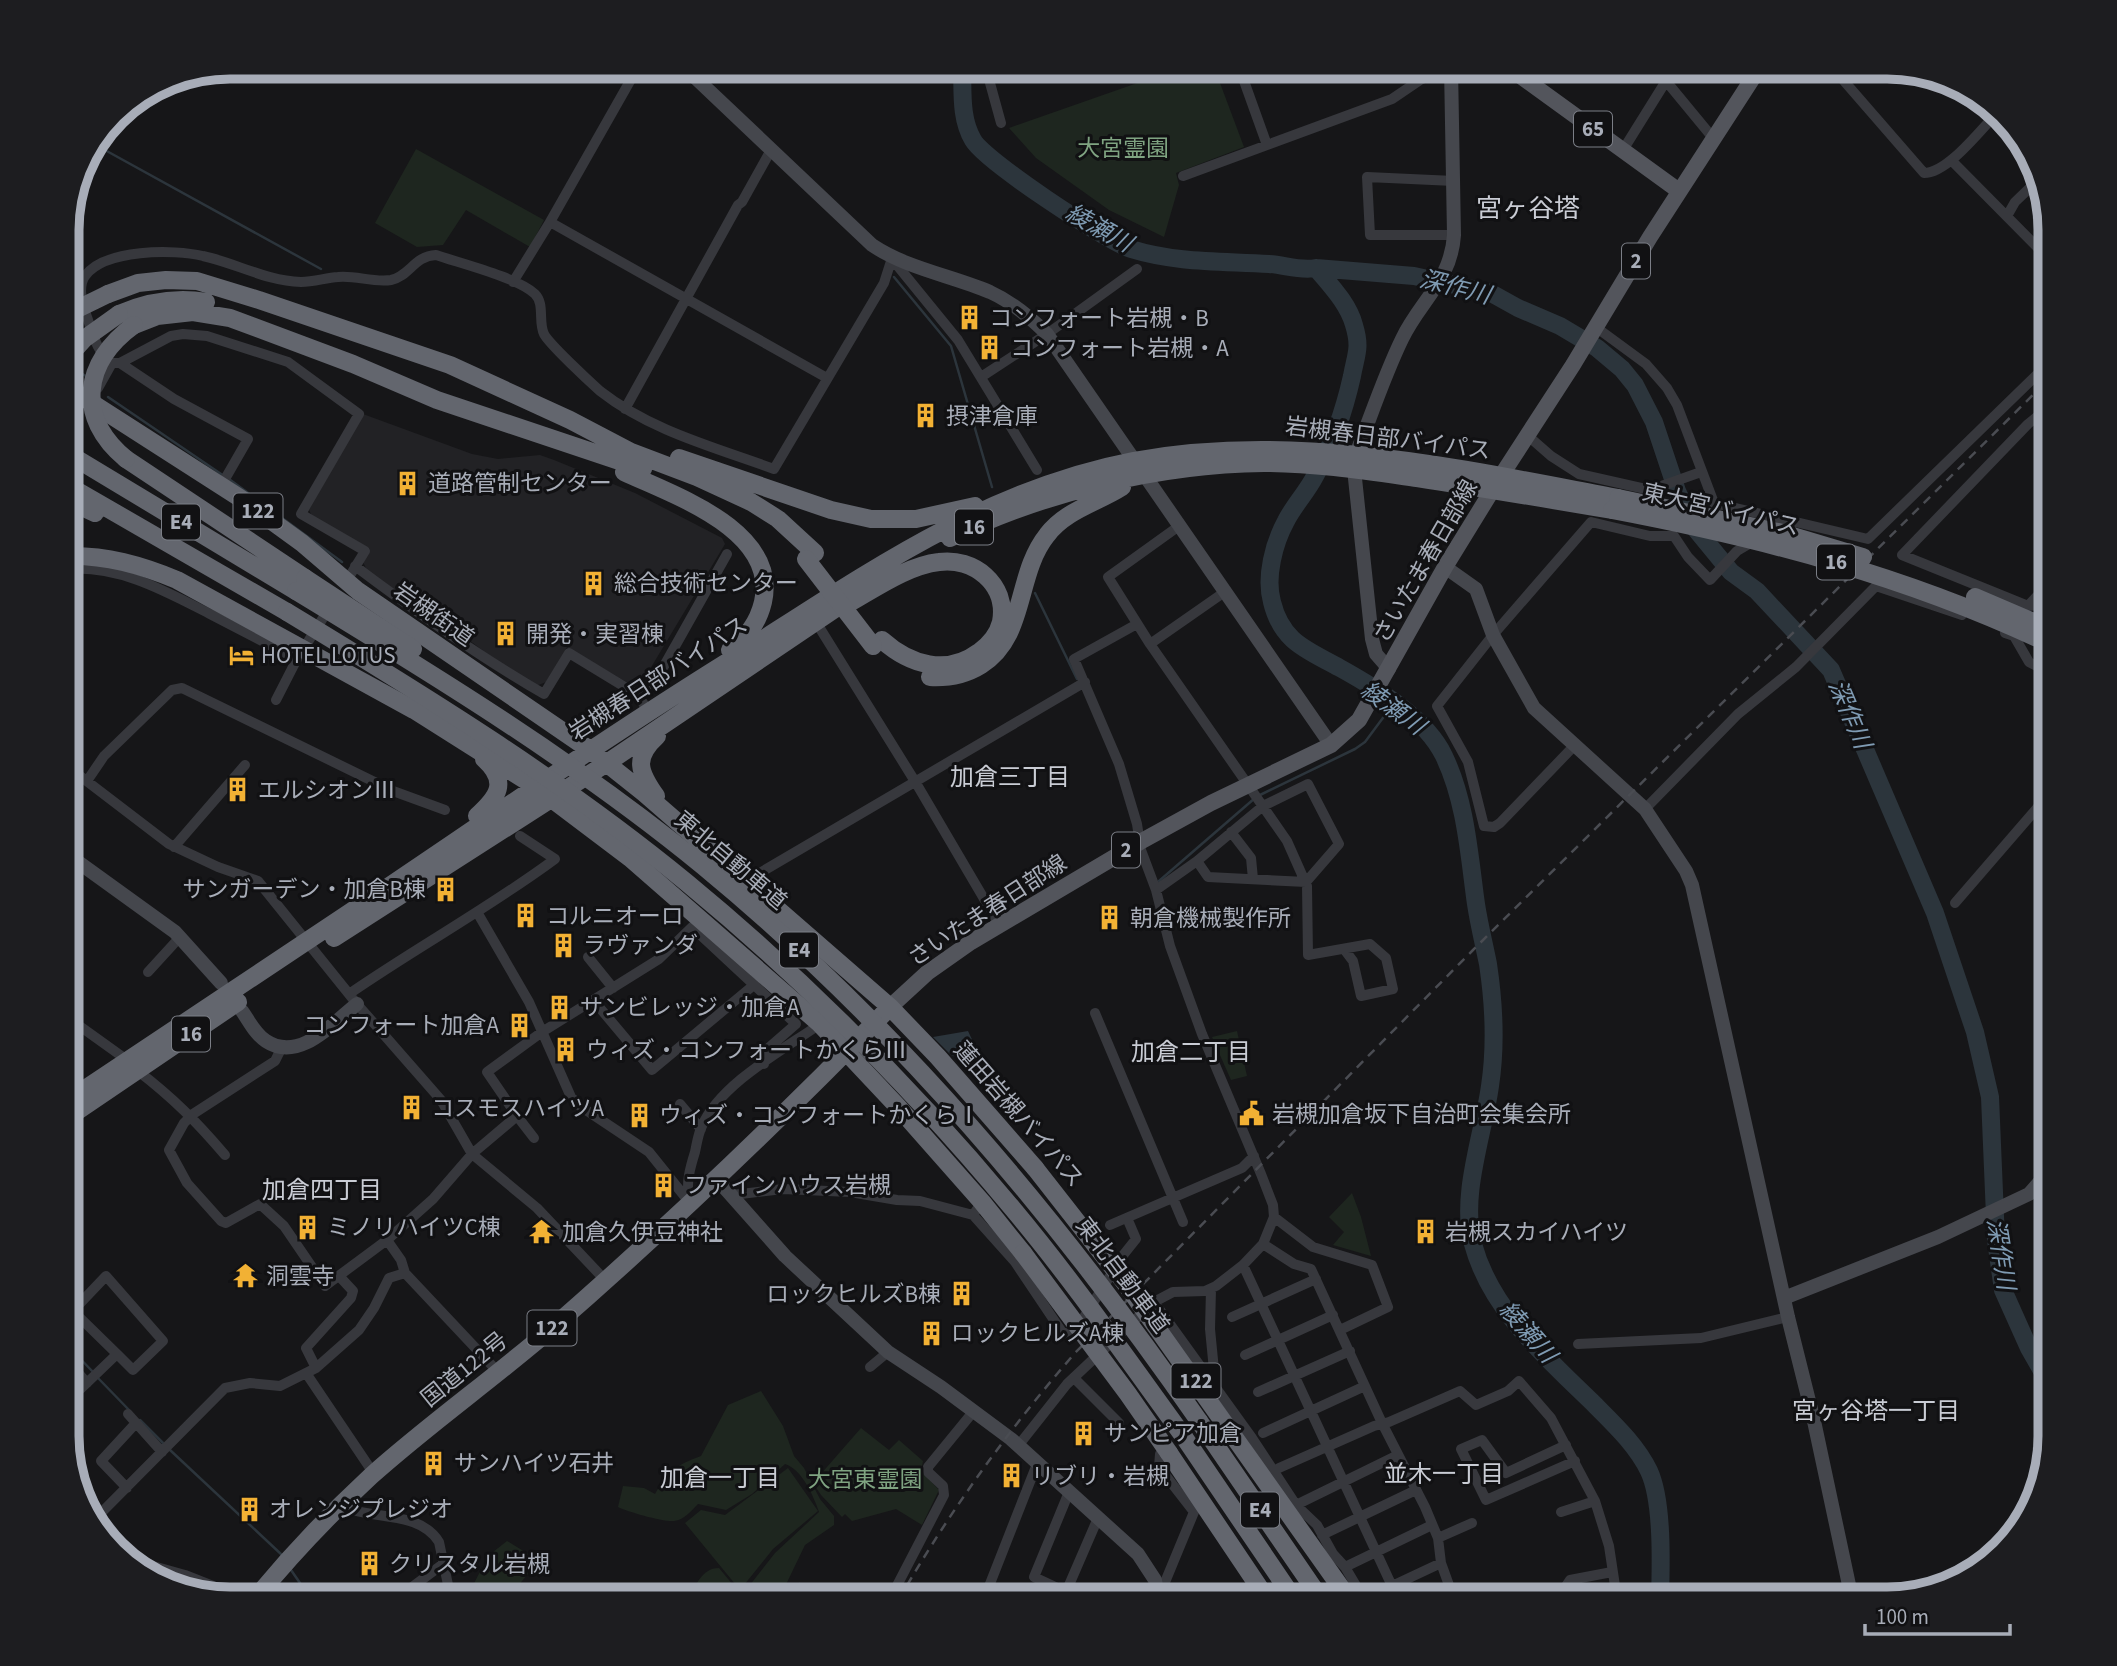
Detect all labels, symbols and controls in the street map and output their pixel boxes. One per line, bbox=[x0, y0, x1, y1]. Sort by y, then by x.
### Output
road number: 65 bbox=[1574, 111, 1612, 146]
park label: 大宮霊園 bbox=[1077, 132, 1169, 165]
district label: 宮ヶ谷塔 bbox=[1476, 190, 1580, 227]
water label: 綾瀬川 bbox=[1059, 196, 1141, 263]
road number: 2 bbox=[1622, 244, 1650, 278]
water label: 深作川 bbox=[1416, 262, 1497, 314]
place label: コンフォート岩槻・B bbox=[989, 302, 1209, 335]
building icon: コンフォート岩槻・B bbox=[955, 304, 983, 332]
place label: コンフォート岩槻・A bbox=[1010, 332, 1229, 365]
building icon: コンフォート岩槻・A bbox=[976, 334, 1004, 362]
place label: 摂津倉庫 bbox=[946, 400, 1038, 433]
building icon: 摂津倉庫 bbox=[912, 402, 940, 430]
street label: 岩槻春日部バイパス bbox=[1283, 410, 1492, 467]
place label: 道路管制センター bbox=[428, 467, 612, 500]
building icon: 道路管制センター bbox=[394, 469, 422, 497]
street label: さいたま春日部線 bbox=[1365, 474, 1486, 649]
street label: 東大宮バイパス bbox=[1639, 475, 1803, 544]
road number: 122 bbox=[233, 494, 282, 528]
road number: E4 bbox=[162, 504, 200, 540]
road number: 16 bbox=[955, 510, 993, 544]
road number: 16 bbox=[1817, 544, 1855, 580]
place label: 総合技術センター bbox=[614, 567, 798, 600]
building icon: 総合技術センター bbox=[580, 569, 608, 597]
street label: 岩槻街道 bbox=[387, 575, 481, 654]
street label: 岩槻春日部バイパス bbox=[563, 608, 754, 749]
place label: 開発・実習棟 bbox=[526, 618, 664, 651]
building icon: 開発・実習棟 bbox=[492, 620, 520, 648]
place label: HOTEL LOTUS bbox=[261, 639, 395, 672]
hotel icon: HOTEL LOTUS bbox=[227, 641, 255, 669]
water label: 綾瀬川 bbox=[1353, 673, 1435, 745]
water label: 深作川 bbox=[1819, 674, 1881, 757]
district label: 加倉三丁目 bbox=[950, 760, 1070, 795]
place label: エルシオンⅢ bbox=[258, 774, 396, 807]
building icon: エルシオンⅢ bbox=[224, 776, 252, 804]
street label: 東北自動車道 bbox=[667, 803, 794, 917]
road number: 2 bbox=[1112, 832, 1140, 868]
street label: さいたま春日部線 bbox=[901, 847, 1073, 974]
place label: サンガーデン・加倉B棟 bbox=[182, 873, 426, 906]
building icon: サンガーデン・加倉B棟 bbox=[432, 875, 460, 903]
place label: コルニオーロ bbox=[546, 900, 684, 933]
building icon: コルニオーロ bbox=[512, 902, 540, 930]
place label: 朝倉機械製作所 bbox=[1130, 902, 1291, 935]
building icon: 朝倉機械製作所 bbox=[1096, 904, 1124, 932]
place label: ラヴァンダ bbox=[583, 929, 698, 962]
building icon: ラヴァンダ bbox=[549, 931, 577, 959]
road number: E4 bbox=[780, 932, 818, 968]
place label: サンビレッジ・加倉A bbox=[580, 991, 800, 1024]
building icon: サンビレッジ・加倉A bbox=[546, 993, 574, 1021]
place label: コンフォート加倉A bbox=[303, 1009, 499, 1042]
building icon: コンフォート加倉A bbox=[505, 1011, 533, 1039]
road number: 16 bbox=[172, 1016, 210, 1052]
place label: ウィズ・コンフォートかくらⅢ bbox=[586, 1034, 907, 1067]
street label: 蓮田岩槻バイパス bbox=[946, 1034, 1091, 1194]
district label: 加倉二丁目 bbox=[1131, 1035, 1251, 1070]
building icon: ウィズ・コンフォートかくらⅢ bbox=[552, 1036, 580, 1064]
place label: コスモスハイツA bbox=[431, 1092, 605, 1125]
building icon: コスモスハイツA bbox=[397, 1094, 425, 1122]
place label: 岩槻加倉坂下自治町会集会所 bbox=[1272, 1098, 1571, 1131]
place label: ウィズ・コンフォートかくらⅠ bbox=[659, 1099, 980, 1132]
public building icon: 岩槻加倉坂下自治町会集会所 bbox=[1238, 1100, 1266, 1128]
building icon: ウィズ・コンフォートかくらⅠ bbox=[625, 1101, 653, 1129]
place label: ファインハウス岩槻 bbox=[684, 1169, 891, 1202]
building icon: ファインハウス岩槻 bbox=[650, 1171, 678, 1199]
district label: 加倉四丁目 bbox=[262, 1173, 382, 1208]
street label: 東北自動車道 bbox=[1068, 1210, 1177, 1340]
place label: ミノリハイツC棟 bbox=[327, 1211, 501, 1244]
building icon: ミノリハイツC棟 bbox=[293, 1213, 321, 1241]
place label: 加倉久伊豆神社 bbox=[562, 1216, 723, 1249]
place label: 岩槻スカイハイツ bbox=[1445, 1216, 1628, 1249]
water label: 深作川 bbox=[1978, 1216, 2024, 1295]
temple icon: 加倉久伊豆神社 bbox=[528, 1218, 556, 1246]
building icon: 岩槻スカイハイツ bbox=[1411, 1218, 1439, 1246]
place label: 洞雲寺 bbox=[266, 1260, 335, 1293]
temple icon: 洞雲寺 bbox=[232, 1262, 260, 1290]
place label: ロックヒルズB棟 bbox=[766, 1278, 941, 1311]
building icon: ロックヒルズB棟 bbox=[947, 1280, 975, 1308]
water label: 綾瀬川 bbox=[1491, 1294, 1566, 1373]
road number: 122 bbox=[528, 1310, 576, 1346]
place label: ロックヒルズA棟 bbox=[951, 1317, 1125, 1350]
building icon: ロックヒルズA棟 bbox=[917, 1319, 945, 1347]
street label: 国道122号 bbox=[414, 1324, 515, 1415]
road number: 122 bbox=[1172, 1364, 1220, 1398]
district label: 宮ヶ谷塔一丁目 bbox=[1792, 1394, 1960, 1429]
place label: サンピア加倉 bbox=[1104, 1417, 1242, 1450]
building icon: サンピア加倉 bbox=[1070, 1419, 1098, 1447]
place label: サンハイツ石井 bbox=[454, 1447, 615, 1480]
building icon: サンハイツ石井 bbox=[420, 1449, 448, 1477]
district label: 並木一丁目 bbox=[1384, 1457, 1504, 1492]
place label: リブリ・岩槻 bbox=[1031, 1460, 1169, 1493]
district label: 加倉一丁目 bbox=[660, 1461, 780, 1496]
building icon: リブリ・岩槻 bbox=[997, 1462, 1025, 1490]
park label: 大宮東霊園 bbox=[808, 1463, 923, 1496]
road number: E4 bbox=[1241, 1492, 1279, 1528]
place label: オレンジプレジオ bbox=[269, 1493, 453, 1526]
building icon: オレンジプレジオ bbox=[235, 1495, 263, 1523]
place label: クリスタル岩槻 bbox=[389, 1548, 550, 1581]
building icon: クリスタル岩槻 bbox=[355, 1550, 383, 1578]
scale bar bbox=[1865, 1592, 2010, 1636]
text: 100 m bbox=[1876, 1602, 1929, 1632]

